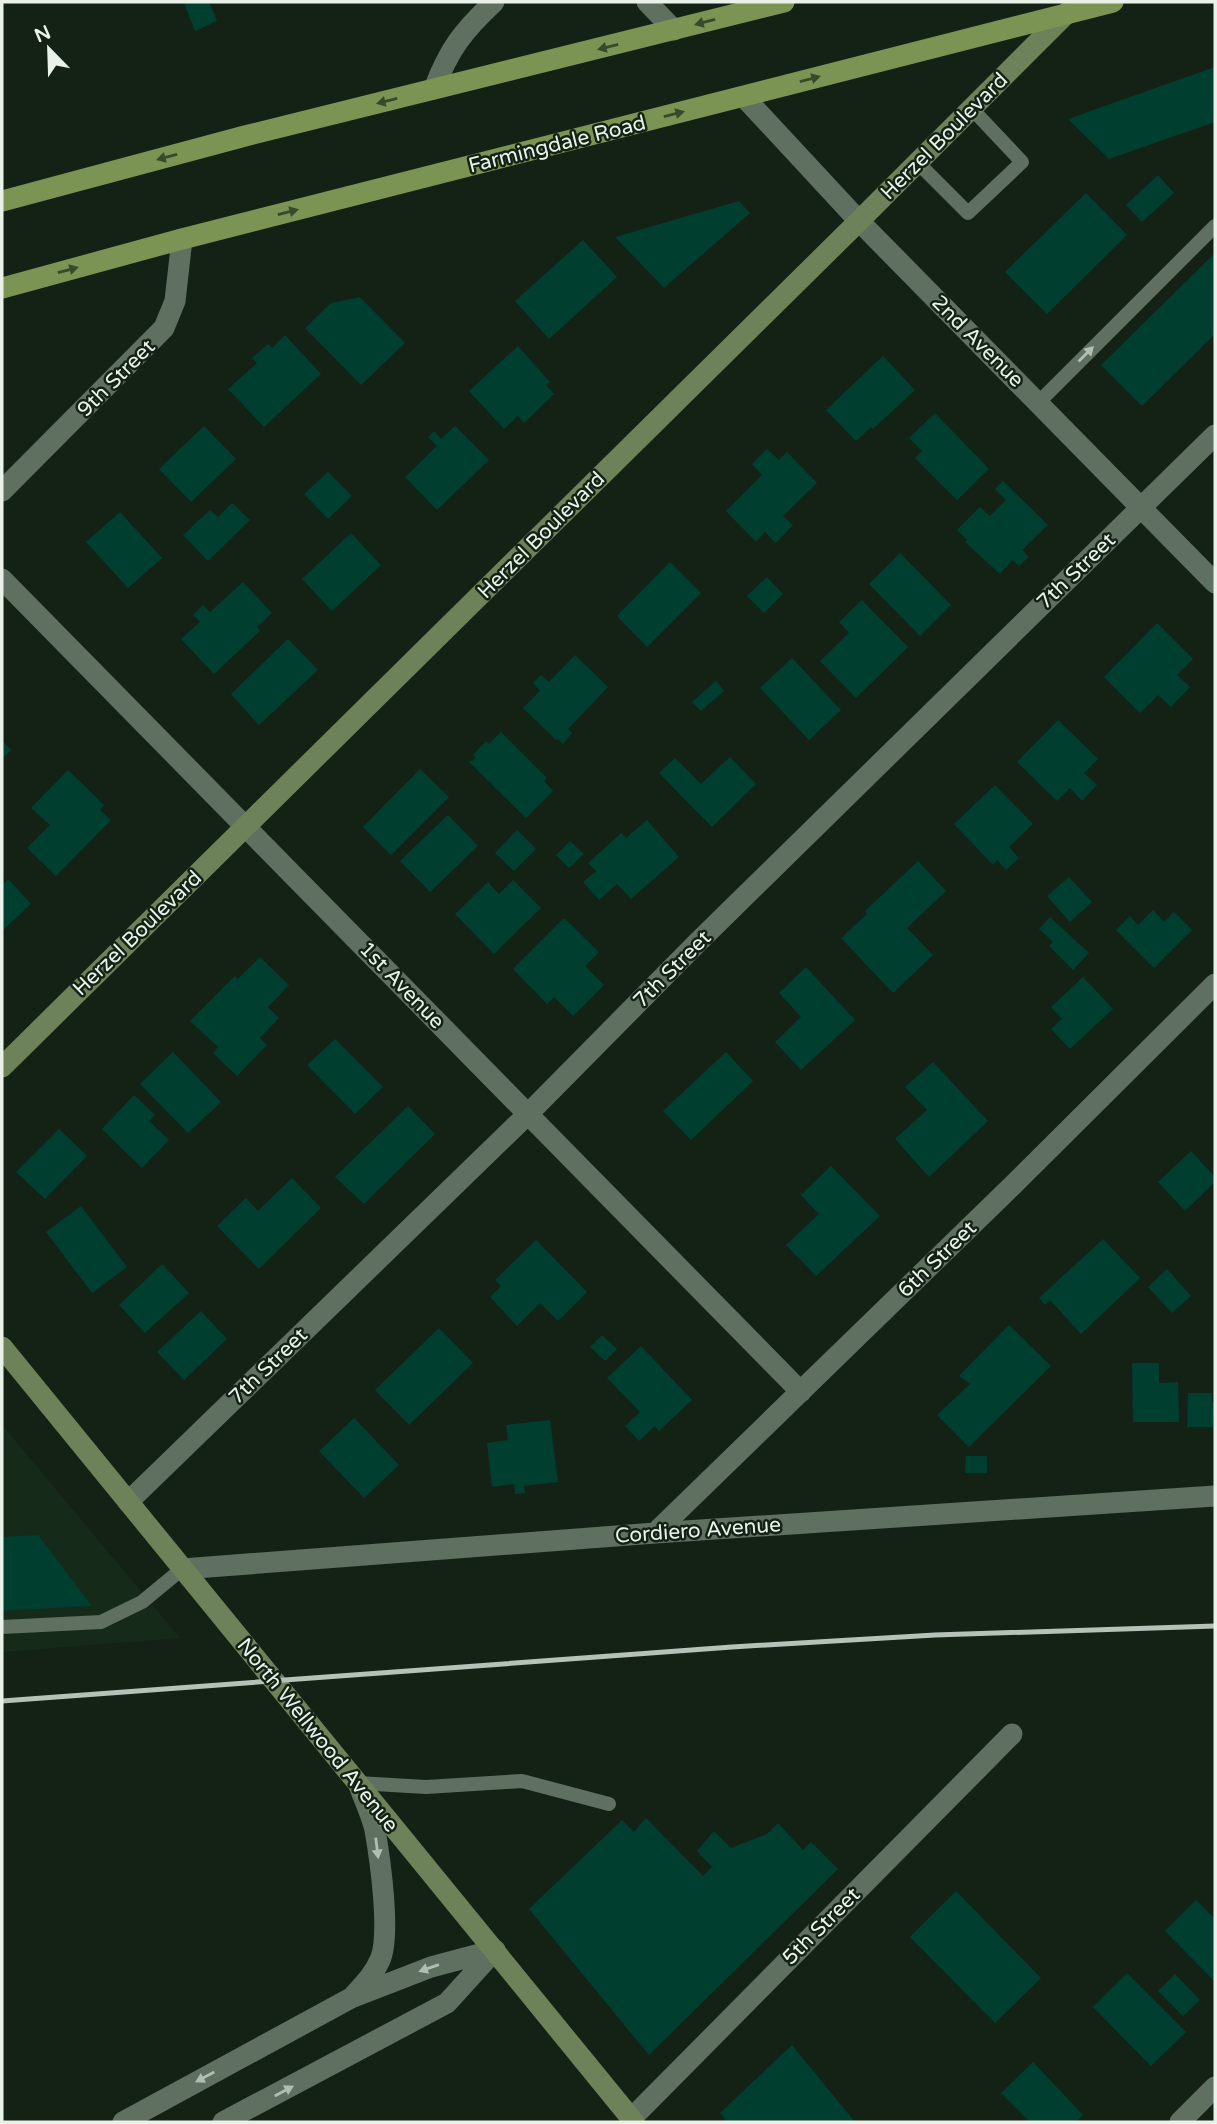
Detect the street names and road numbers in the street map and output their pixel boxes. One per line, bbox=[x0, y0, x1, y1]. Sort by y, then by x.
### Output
street label: Herzel Boulevard bbox=[876, 68, 1013, 205]
street label: Farmingdale Road bbox=[466, 110, 648, 179]
street label: 2nd Avenue bbox=[926, 290, 1029, 393]
street label: 9th Street bbox=[72, 334, 160, 422]
street label: Herzel Boulevard bbox=[473, 467, 610, 604]
street label: 7th Street bbox=[1032, 528, 1121, 615]
street label: Herzel Boulevard bbox=[68, 866, 207, 1001]
street label: 7th Street bbox=[628, 925, 716, 1013]
street label: 1st Avenue bbox=[354, 936, 450, 1034]
street label: 6th Street bbox=[893, 1216, 982, 1303]
street label: 7th Street bbox=[224, 1323, 313, 1410]
street label: Cordiero Avenue bbox=[614, 1512, 782, 1549]
street label: North Wellwood Avenue bbox=[232, 1633, 404, 1837]
street label: 5th Street bbox=[777, 1882, 865, 1970]

